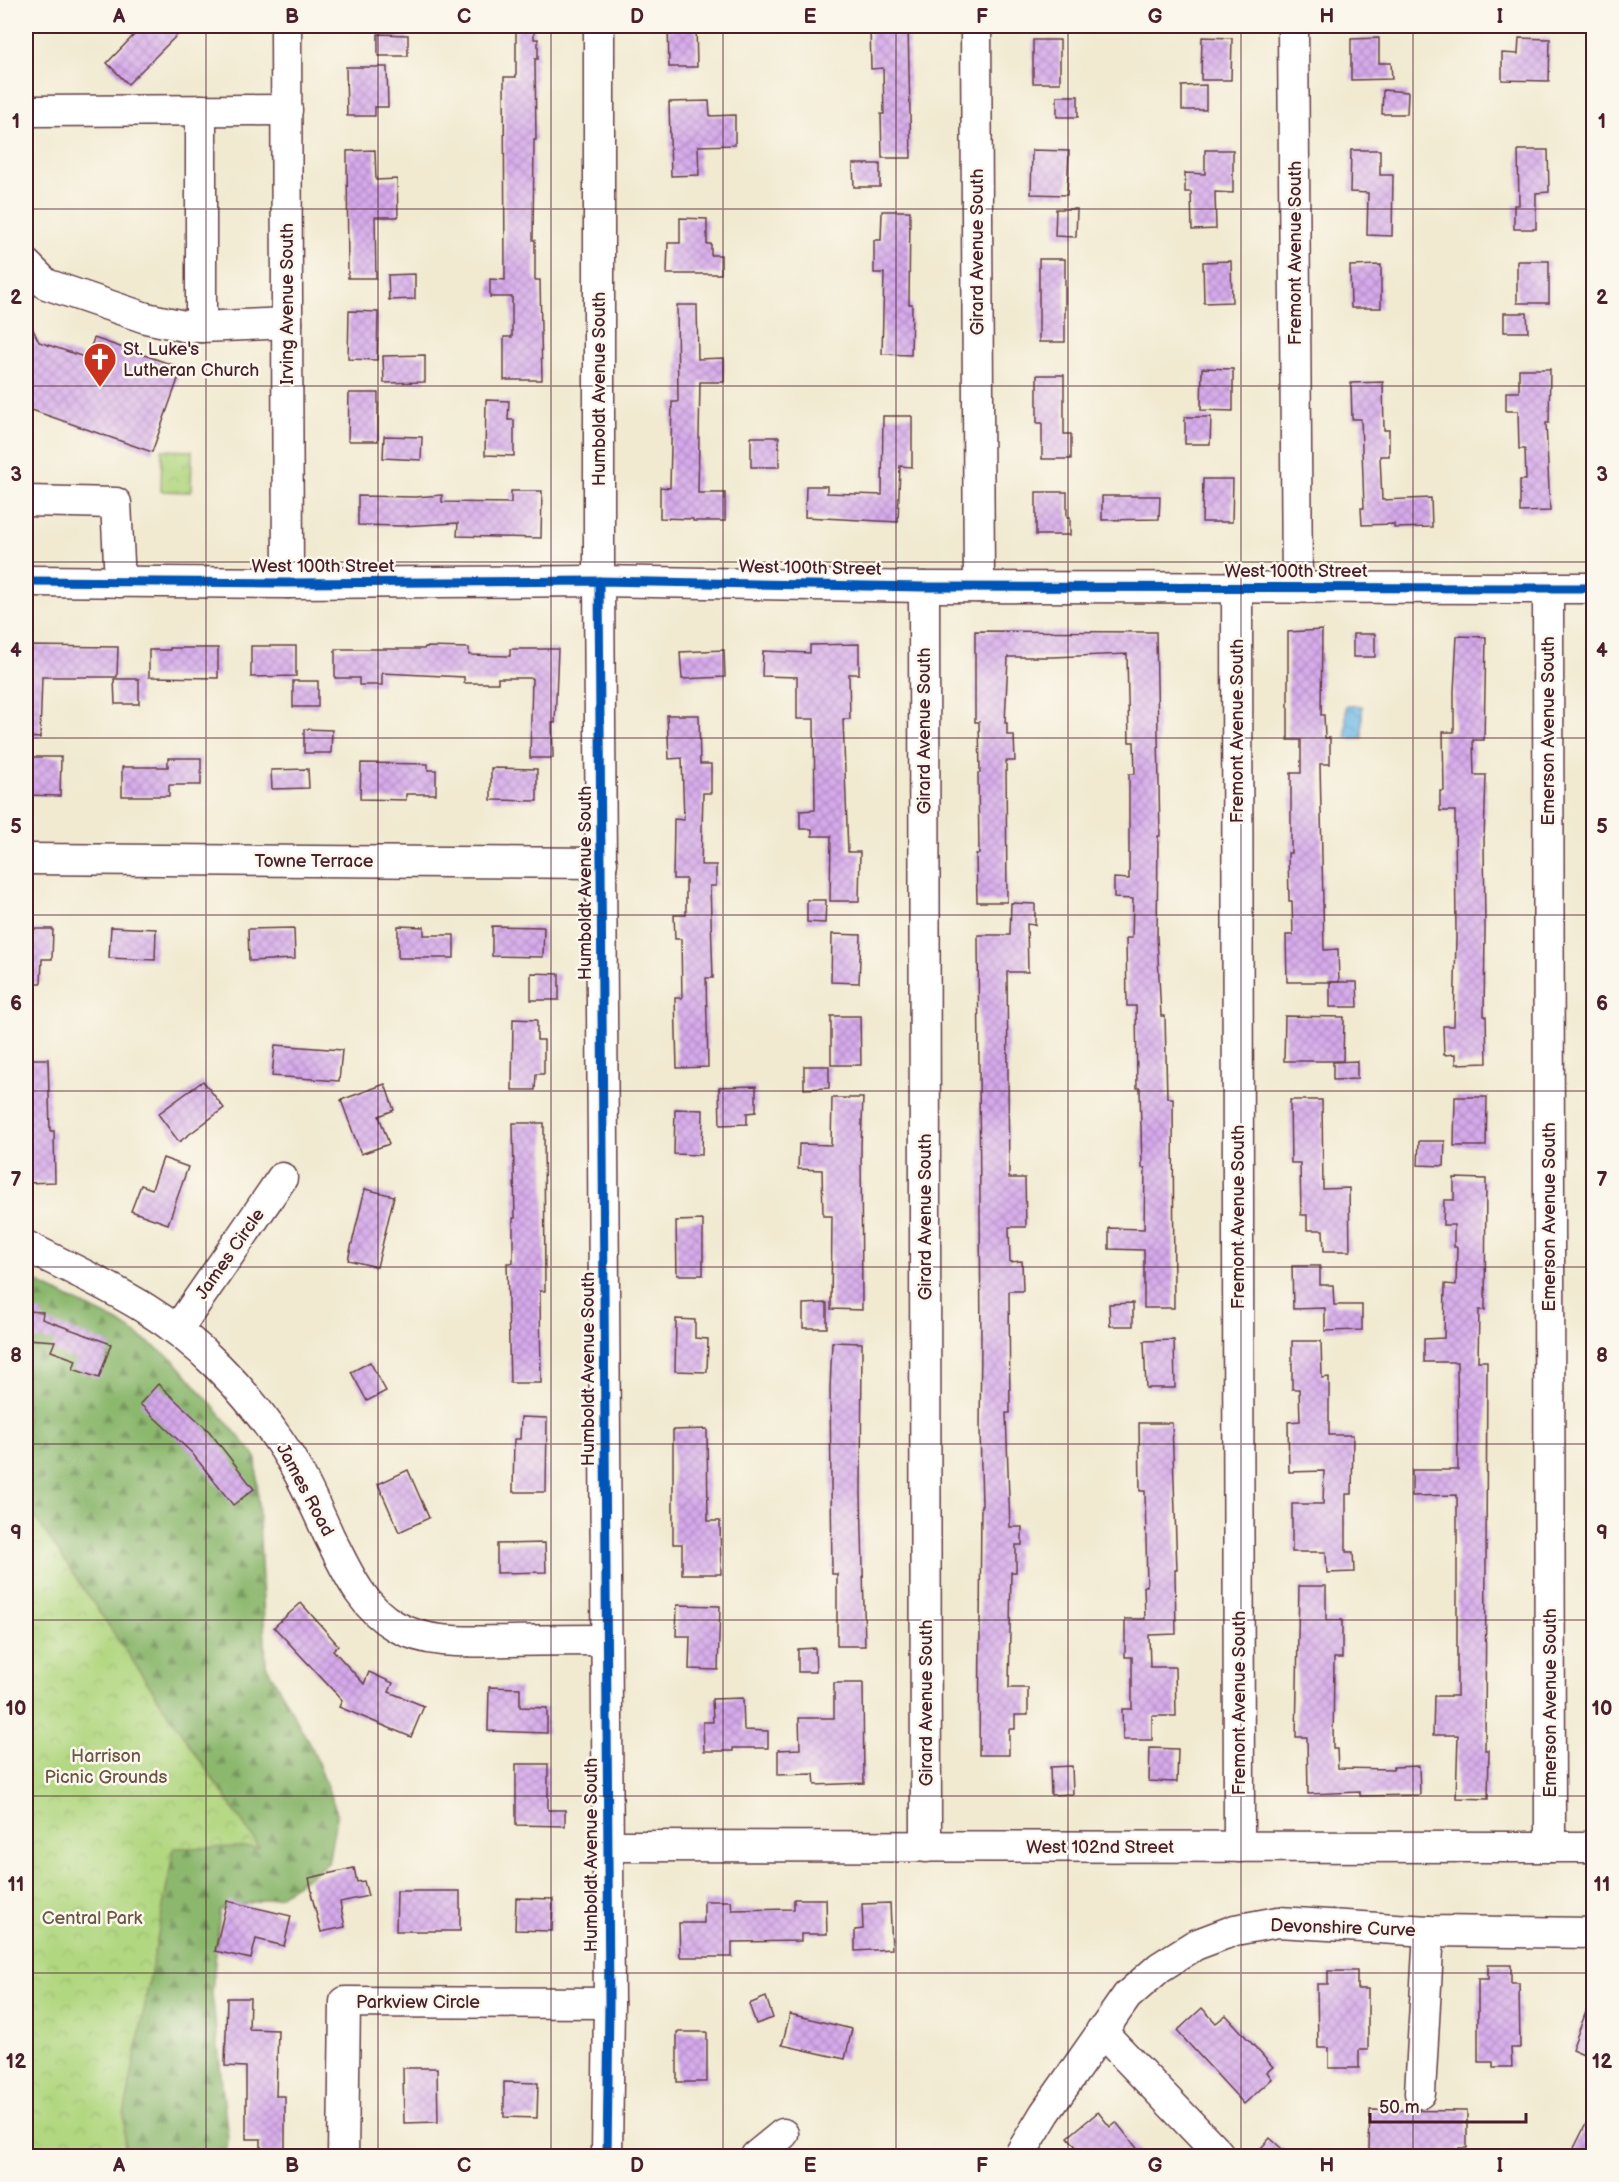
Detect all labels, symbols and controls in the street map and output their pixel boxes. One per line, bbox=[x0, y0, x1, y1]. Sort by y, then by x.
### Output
text: A bbox=[112, 5, 126, 29]
text: B bbox=[285, 5, 299, 29]
text: C bbox=[457, 5, 471, 29]
text: D bbox=[630, 5, 644, 29]
text: E bbox=[804, 5, 817, 29]
text: F bbox=[976, 5, 988, 29]
text: G bbox=[1148, 5, 1163, 29]
text: H bbox=[1320, 5, 1334, 29]
text: I bbox=[1497, 5, 1503, 29]
text: 1 bbox=[12, 110, 20, 134]
text: 1 bbox=[1598, 110, 1606, 134]
street label: Fremont Avenue South bbox=[1285, 161, 1306, 345]
street label: Girard Avenue South bbox=[967, 169, 988, 335]
street label: Irving Avenue South bbox=[277, 223, 298, 385]
text: 2 bbox=[10, 286, 22, 310]
text: 2 bbox=[1596, 286, 1608, 310]
street label: Humboldt Avenue South bbox=[589, 292, 610, 486]
place label: St. Luke's Lutheran Church bbox=[123, 339, 259, 381]
church icon: St. Luke's Lutheran Church bbox=[82, 341, 118, 388]
text: 3 bbox=[10, 463, 22, 487]
text: 3 bbox=[1596, 463, 1608, 487]
street label: West 100th Street bbox=[252, 556, 395, 577]
street label: West 100th Street bbox=[738, 556, 882, 580]
street label: West 100th Street bbox=[1225, 561, 1368, 582]
street label: Emerson Avenue South bbox=[1538, 636, 1559, 826]
text: 4 bbox=[10, 639, 22, 663]
street label: Fremont Avenue South bbox=[1227, 639, 1248, 823]
text: 4 bbox=[1596, 639, 1608, 663]
street label: Girard Avenue South bbox=[914, 648, 935, 814]
street label: Humboldt Avenue South bbox=[575, 786, 596, 980]
text: 5 bbox=[10, 815, 22, 839]
text: 5 bbox=[1596, 815, 1608, 839]
street label: Towne Terrace bbox=[255, 851, 374, 872]
text: 6 bbox=[10, 992, 22, 1016]
text: 6 bbox=[1596, 992, 1608, 1016]
street label: Emerson Avenue South bbox=[1539, 1122, 1560, 1312]
street label: Fremont Avenue South bbox=[1228, 1125, 1249, 1309]
street label: Girard Avenue South bbox=[915, 1134, 936, 1300]
text: 7 bbox=[10, 1168, 22, 1192]
text: 7 bbox=[1596, 1168, 1608, 1192]
street label: James Circle bbox=[191, 1204, 269, 1303]
street label: Humboldt Avenue South bbox=[578, 1272, 599, 1466]
text: 8 bbox=[10, 1344, 22, 1368]
text: 8 bbox=[1596, 1344, 1608, 1368]
street label: James Road bbox=[272, 1440, 338, 1540]
text: 9 bbox=[10, 1521, 22, 1545]
text: 9 bbox=[1596, 1521, 1608, 1545]
street label: Emerson Avenue South bbox=[1540, 1608, 1561, 1798]
street label: Fremont Avenue South bbox=[1229, 1611, 1250, 1795]
street label: Girard Avenue South bbox=[916, 1620, 937, 1786]
text: 10 bbox=[6, 1697, 26, 1721]
text: 10 bbox=[1592, 1697, 1612, 1721]
park label: Harrison Picnic Grounds bbox=[45, 1746, 168, 1788]
street label: Humboldt Avenue South bbox=[581, 1758, 602, 1952]
street label: West 102nd Street bbox=[1026, 1837, 1174, 1858]
text: 11 bbox=[8, 1873, 24, 1897]
text: 11 bbox=[1594, 1873, 1610, 1897]
park label: Central Park bbox=[42, 1908, 142, 1929]
street label: Devonshire Curve bbox=[1270, 1915, 1416, 1941]
street label: Parkview Circle bbox=[356, 1992, 480, 2013]
text: 12 bbox=[6, 2050, 26, 2074]
text: 12 bbox=[1592, 2050, 1612, 2074]
scale bar bbox=[1370, 2086, 1526, 2124]
text: 50 m bbox=[1379, 2097, 1420, 2118]
text: A bbox=[112, 2154, 126, 2178]
text: B bbox=[285, 2154, 299, 2178]
text: C bbox=[457, 2154, 471, 2178]
text: D bbox=[630, 2154, 644, 2178]
text: E bbox=[804, 2154, 817, 2178]
text: F bbox=[976, 2154, 988, 2178]
text: G bbox=[1148, 2154, 1163, 2178]
text: H bbox=[1320, 2154, 1334, 2178]
text: I bbox=[1497, 2154, 1503, 2178]

